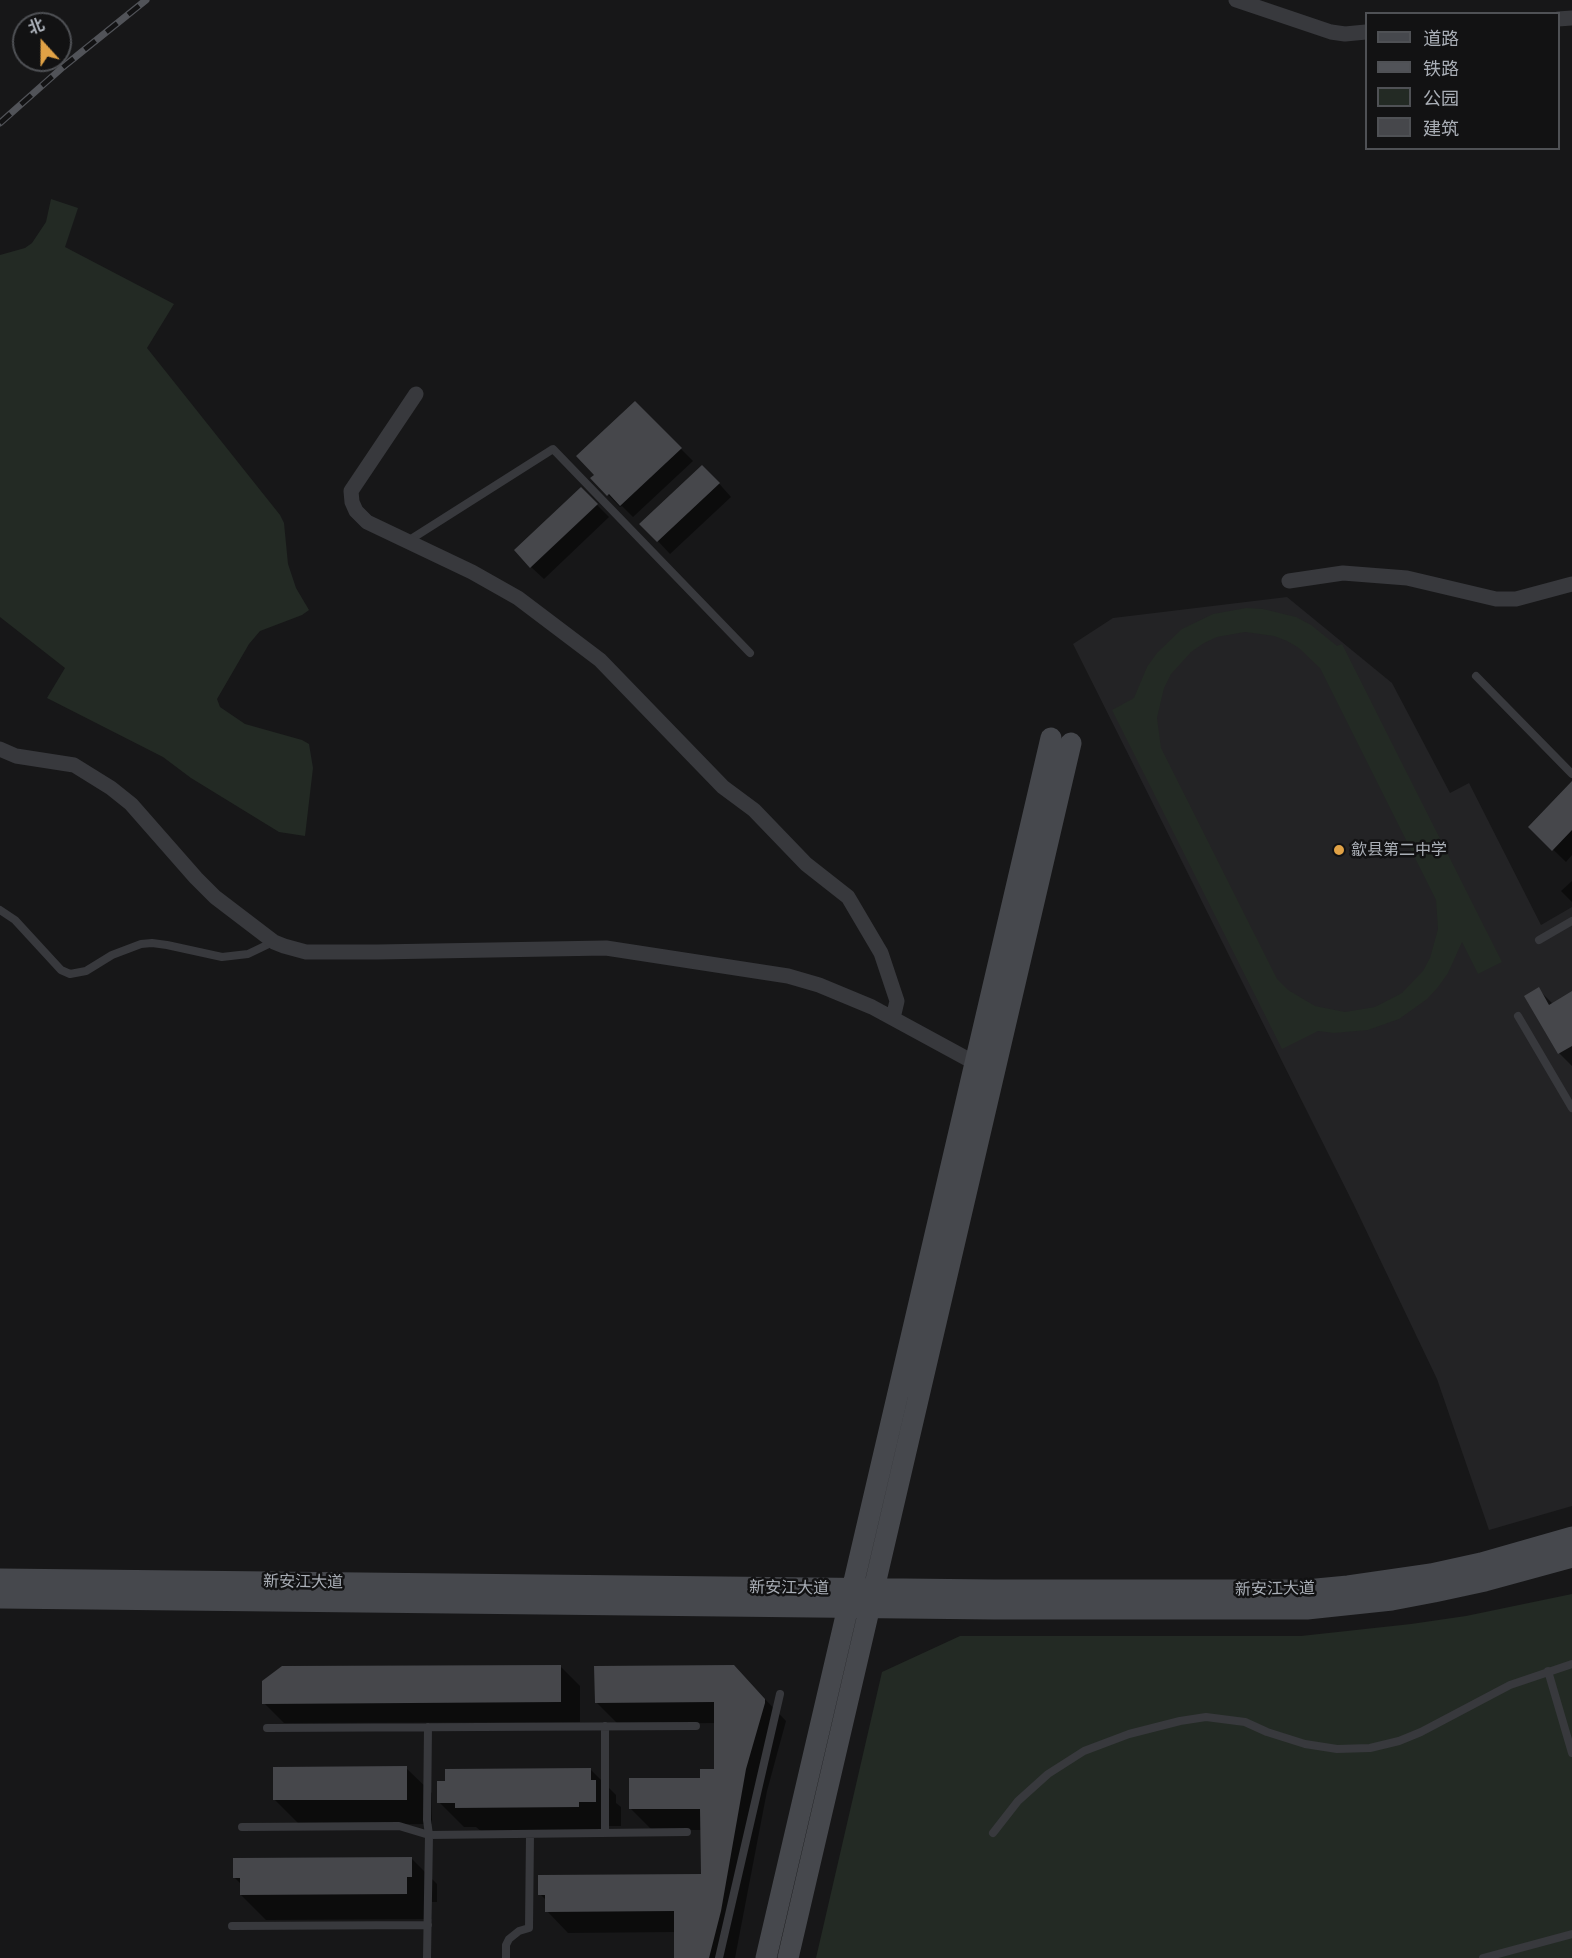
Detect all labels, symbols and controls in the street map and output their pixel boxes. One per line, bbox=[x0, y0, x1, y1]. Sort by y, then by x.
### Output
north arrow bbox=[12, 12, 72, 72]
legend bbox=[1365, 12, 1560, 150]
text: 北 bbox=[25, 15, 47, 38]
text: 道路 bbox=[1423, 28, 1459, 49]
text: 铁路 bbox=[1423, 58, 1459, 79]
text: 公园 bbox=[1423, 88, 1459, 109]
text: 建筑 bbox=[1423, 118, 1459, 139]
place label: 歙县第二中学 bbox=[1351, 840, 1447, 860]
marker: 歙县第二中学 bbox=[1332, 843, 1346, 857]
street label: 新安江大道 bbox=[263, 1572, 343, 1592]
street label: 新安江大道 bbox=[749, 1578, 829, 1598]
street label: 新安江大道 bbox=[1235, 1579, 1315, 1599]

